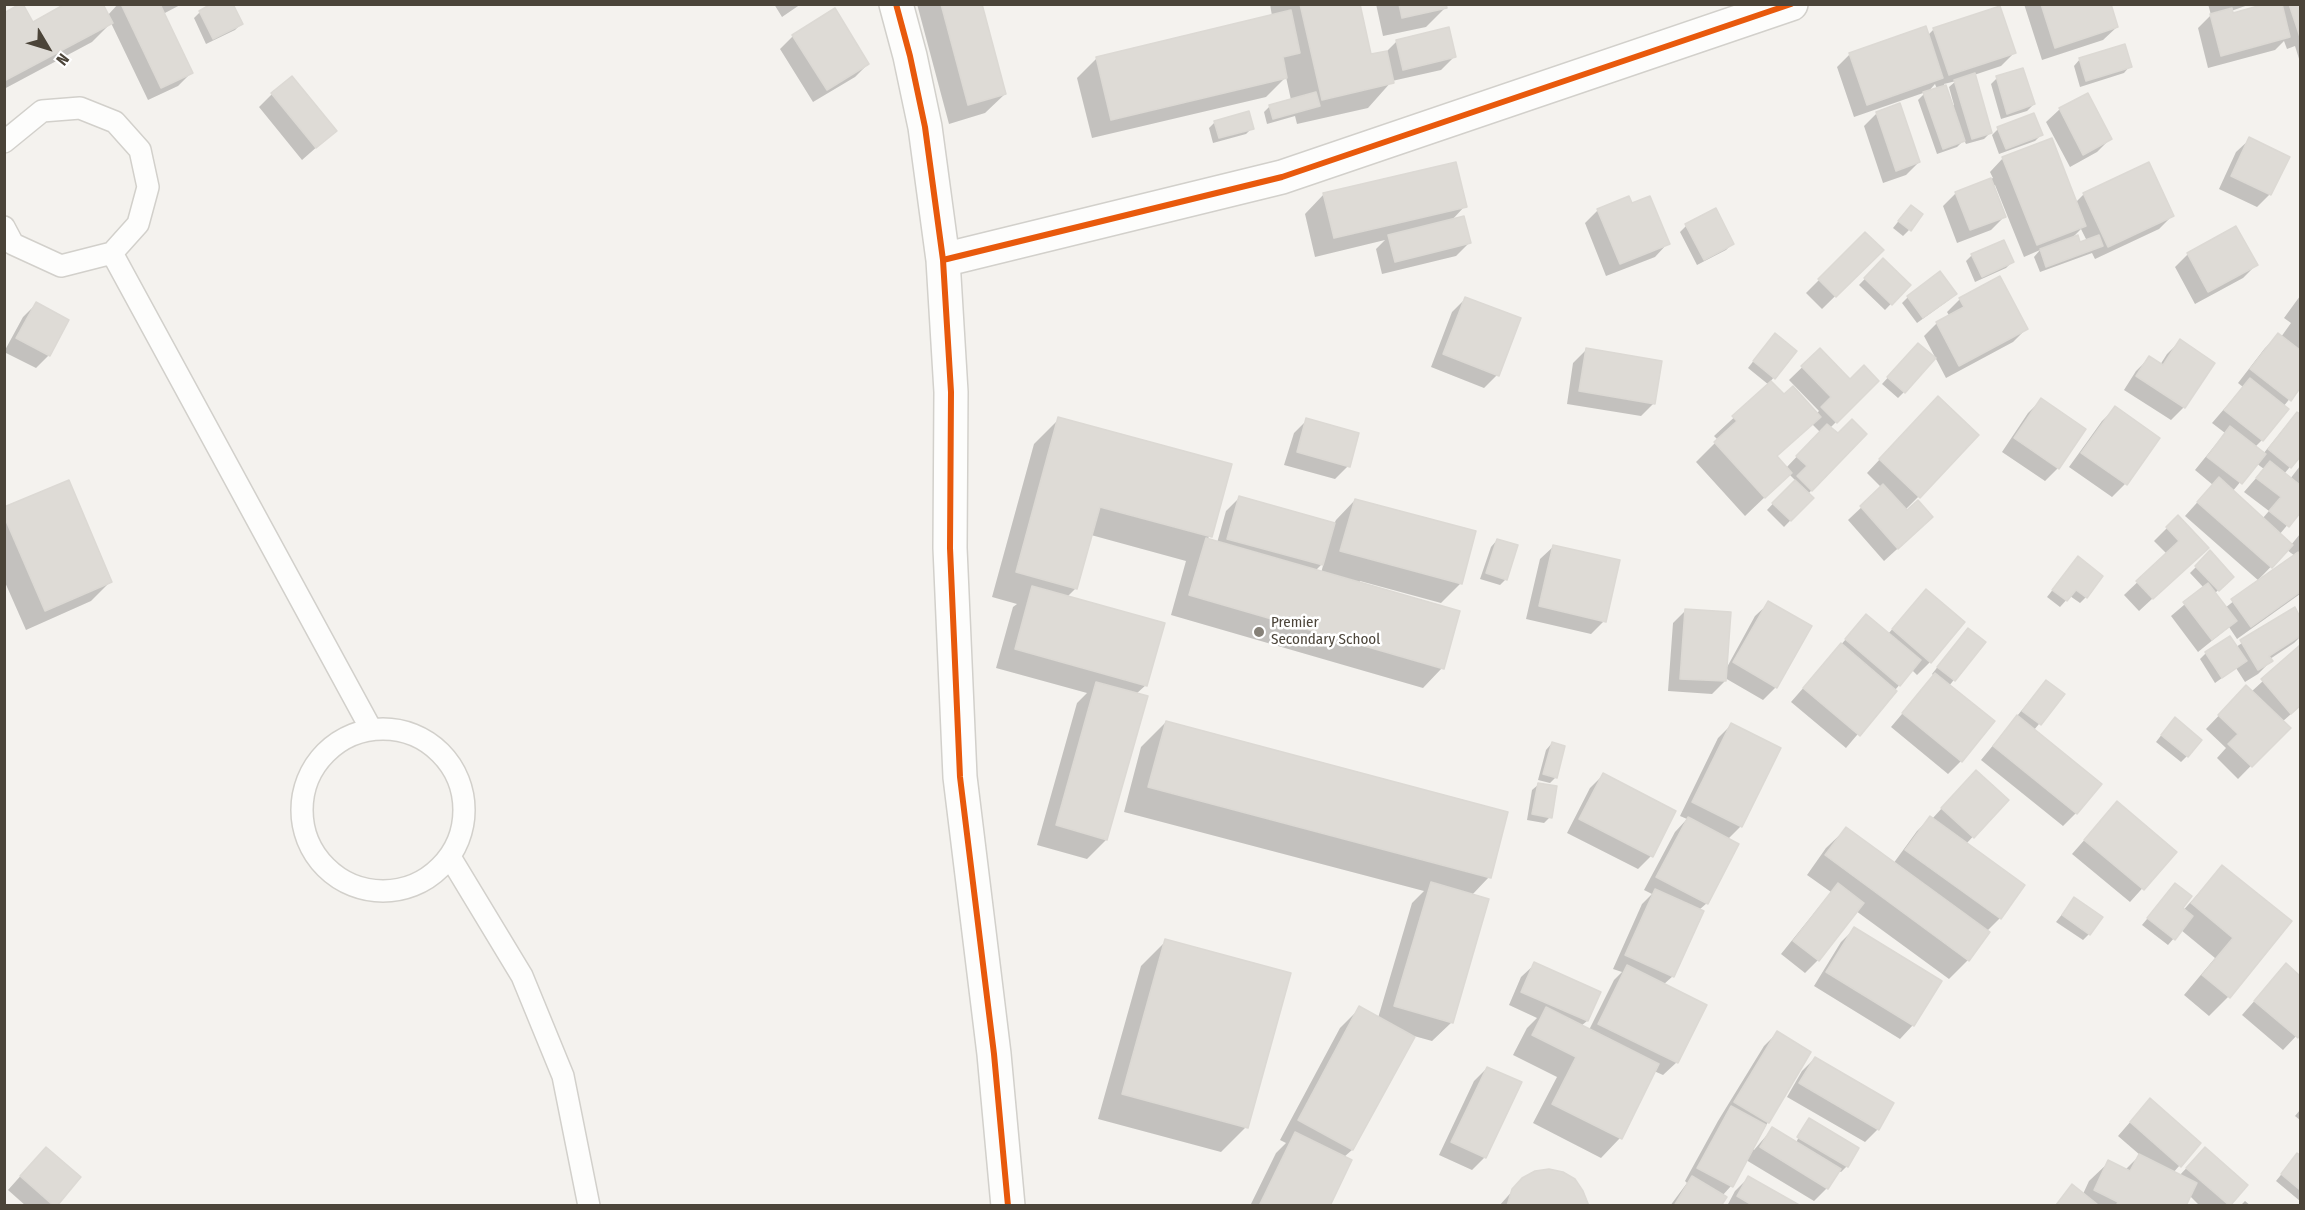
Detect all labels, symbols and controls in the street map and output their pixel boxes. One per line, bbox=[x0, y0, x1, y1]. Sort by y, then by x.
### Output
north arrow bbox=[18, 18, 78, 78]
text: N bbox=[52, 50, 73, 69]
place label: Premier Secondary School bbox=[1271, 614, 1380, 649]
marker: Premier Secondary School bbox=[1252, 625, 1266, 639]

